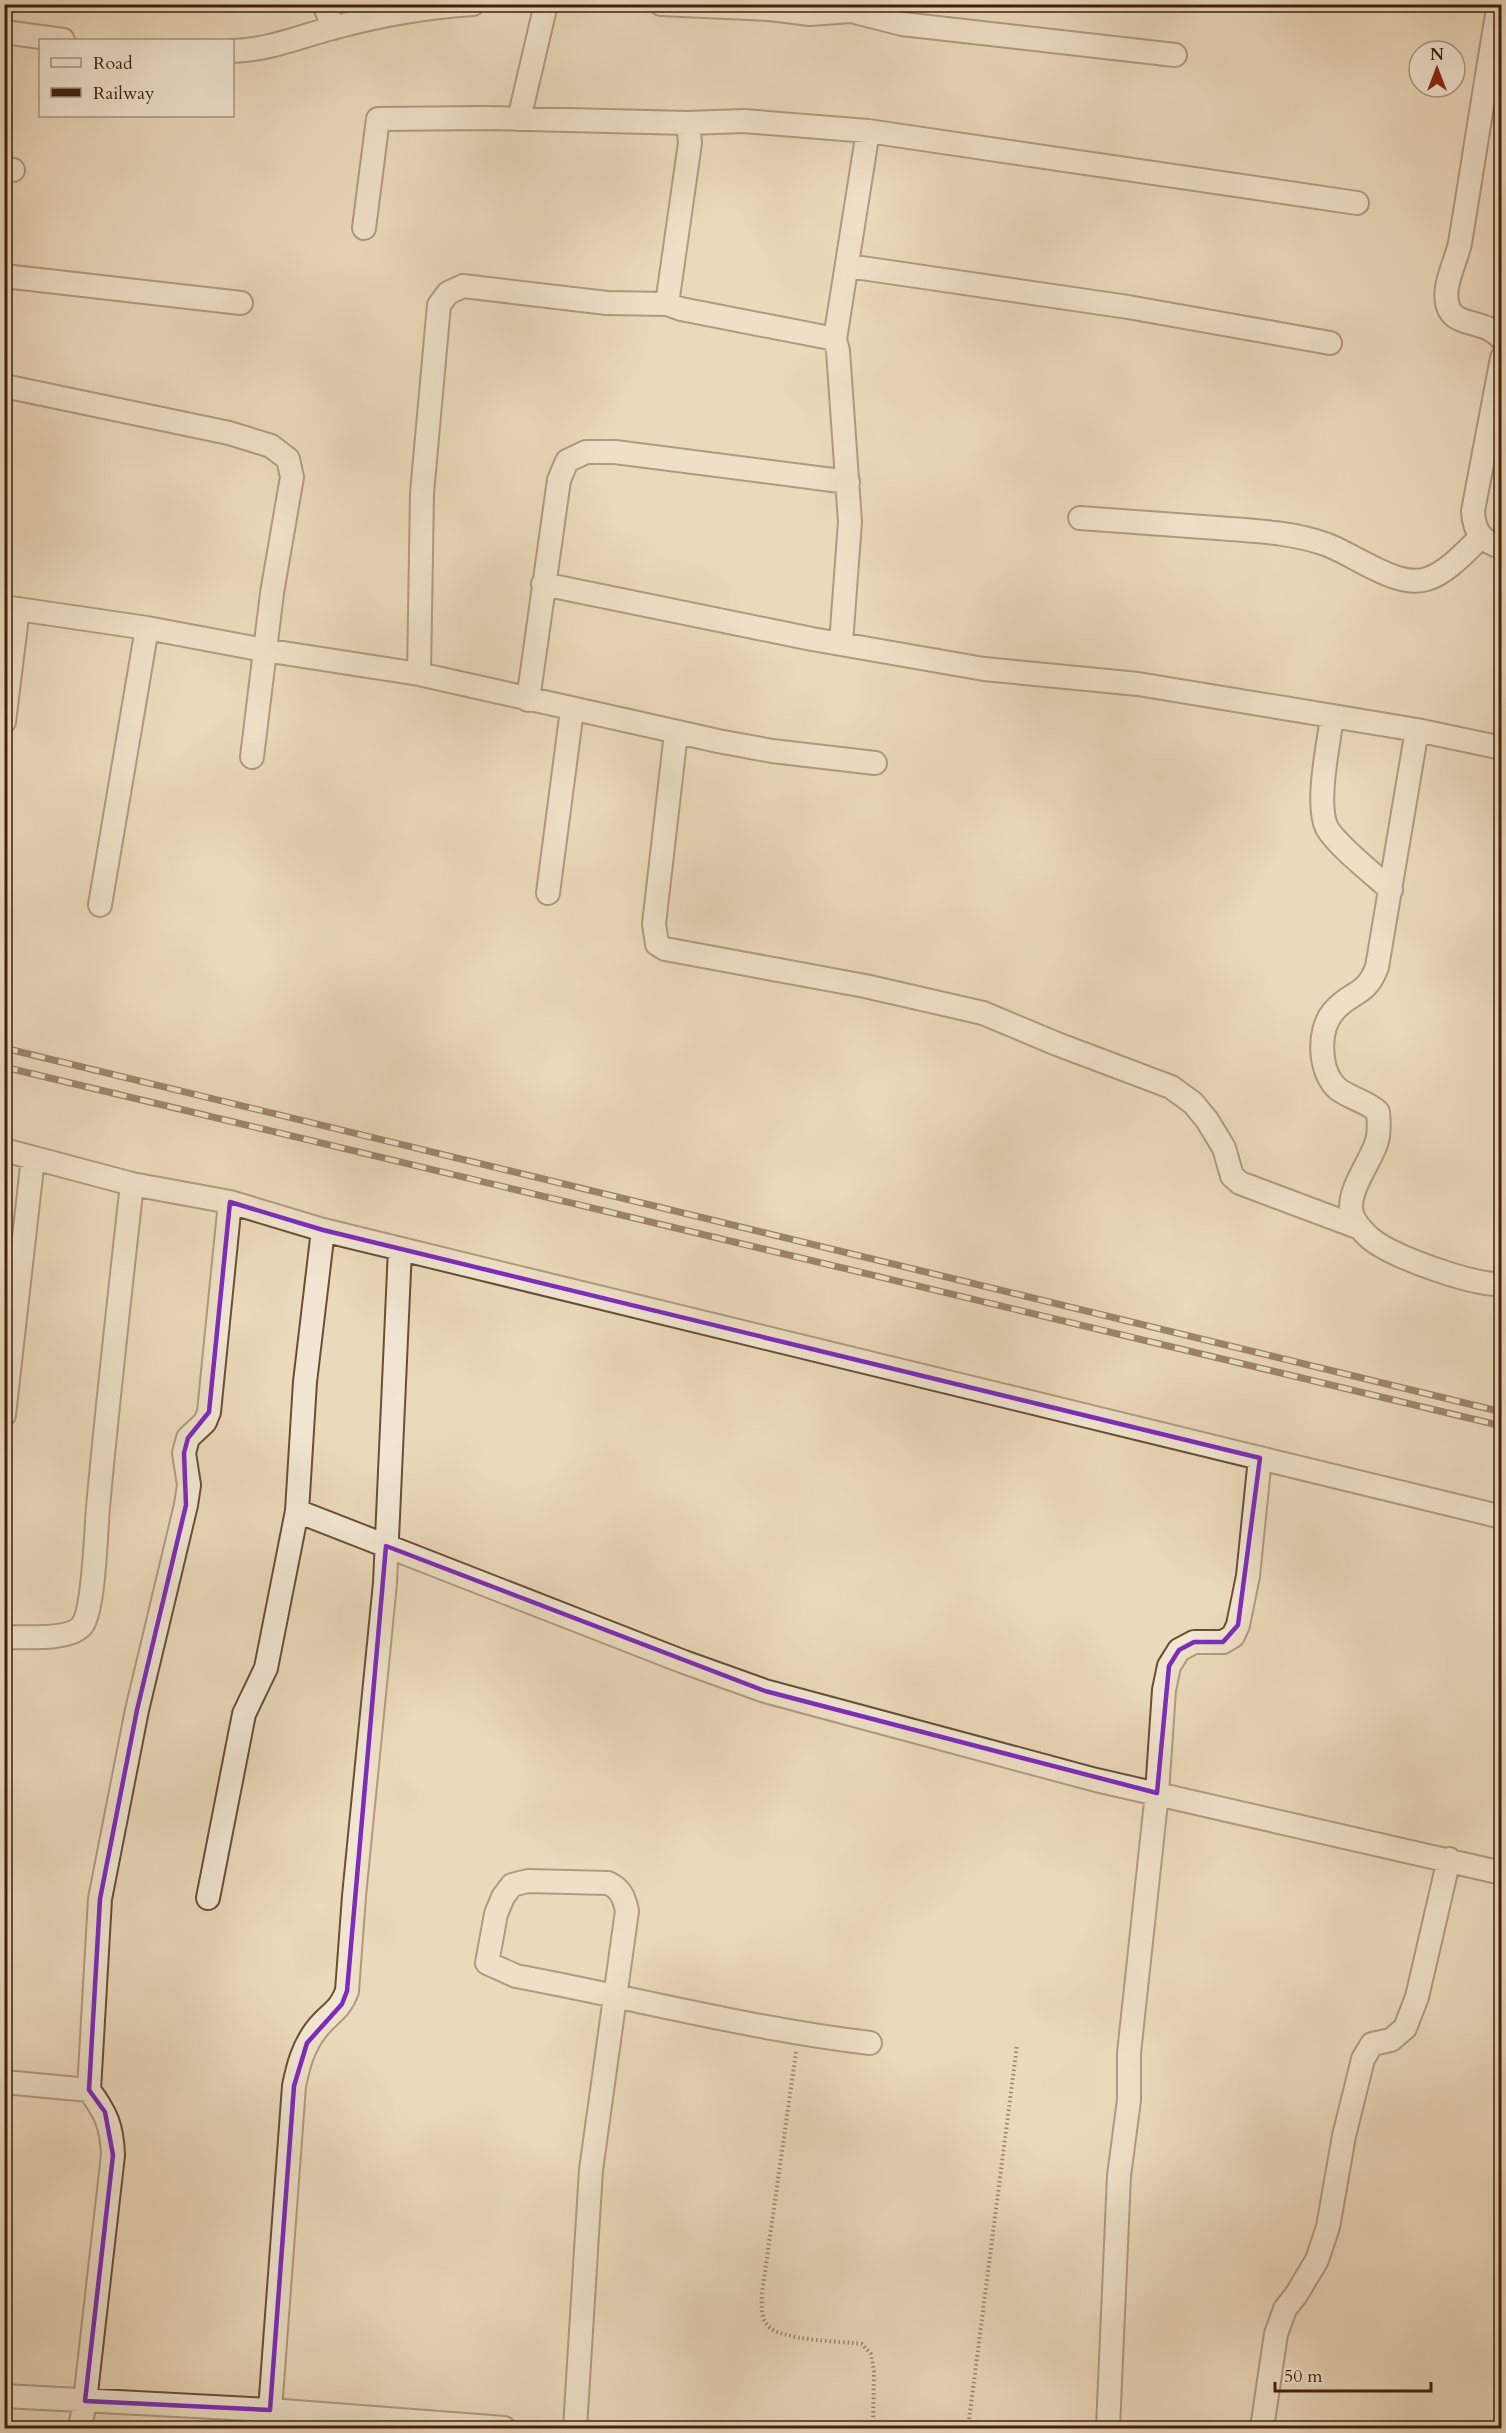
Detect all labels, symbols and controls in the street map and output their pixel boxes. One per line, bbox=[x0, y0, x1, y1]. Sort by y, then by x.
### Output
legend bbox=[39, 39, 234, 117]
north arrow bbox=[1407, 39, 1467, 99]
text: N bbox=[1430, 44, 1444, 66]
text: Road bbox=[93, 51, 133, 76]
text: Railway bbox=[93, 81, 155, 106]
scale bar bbox=[1275, 2355, 1431, 2393]
text: 50 m bbox=[1284, 2364, 1323, 2389]

